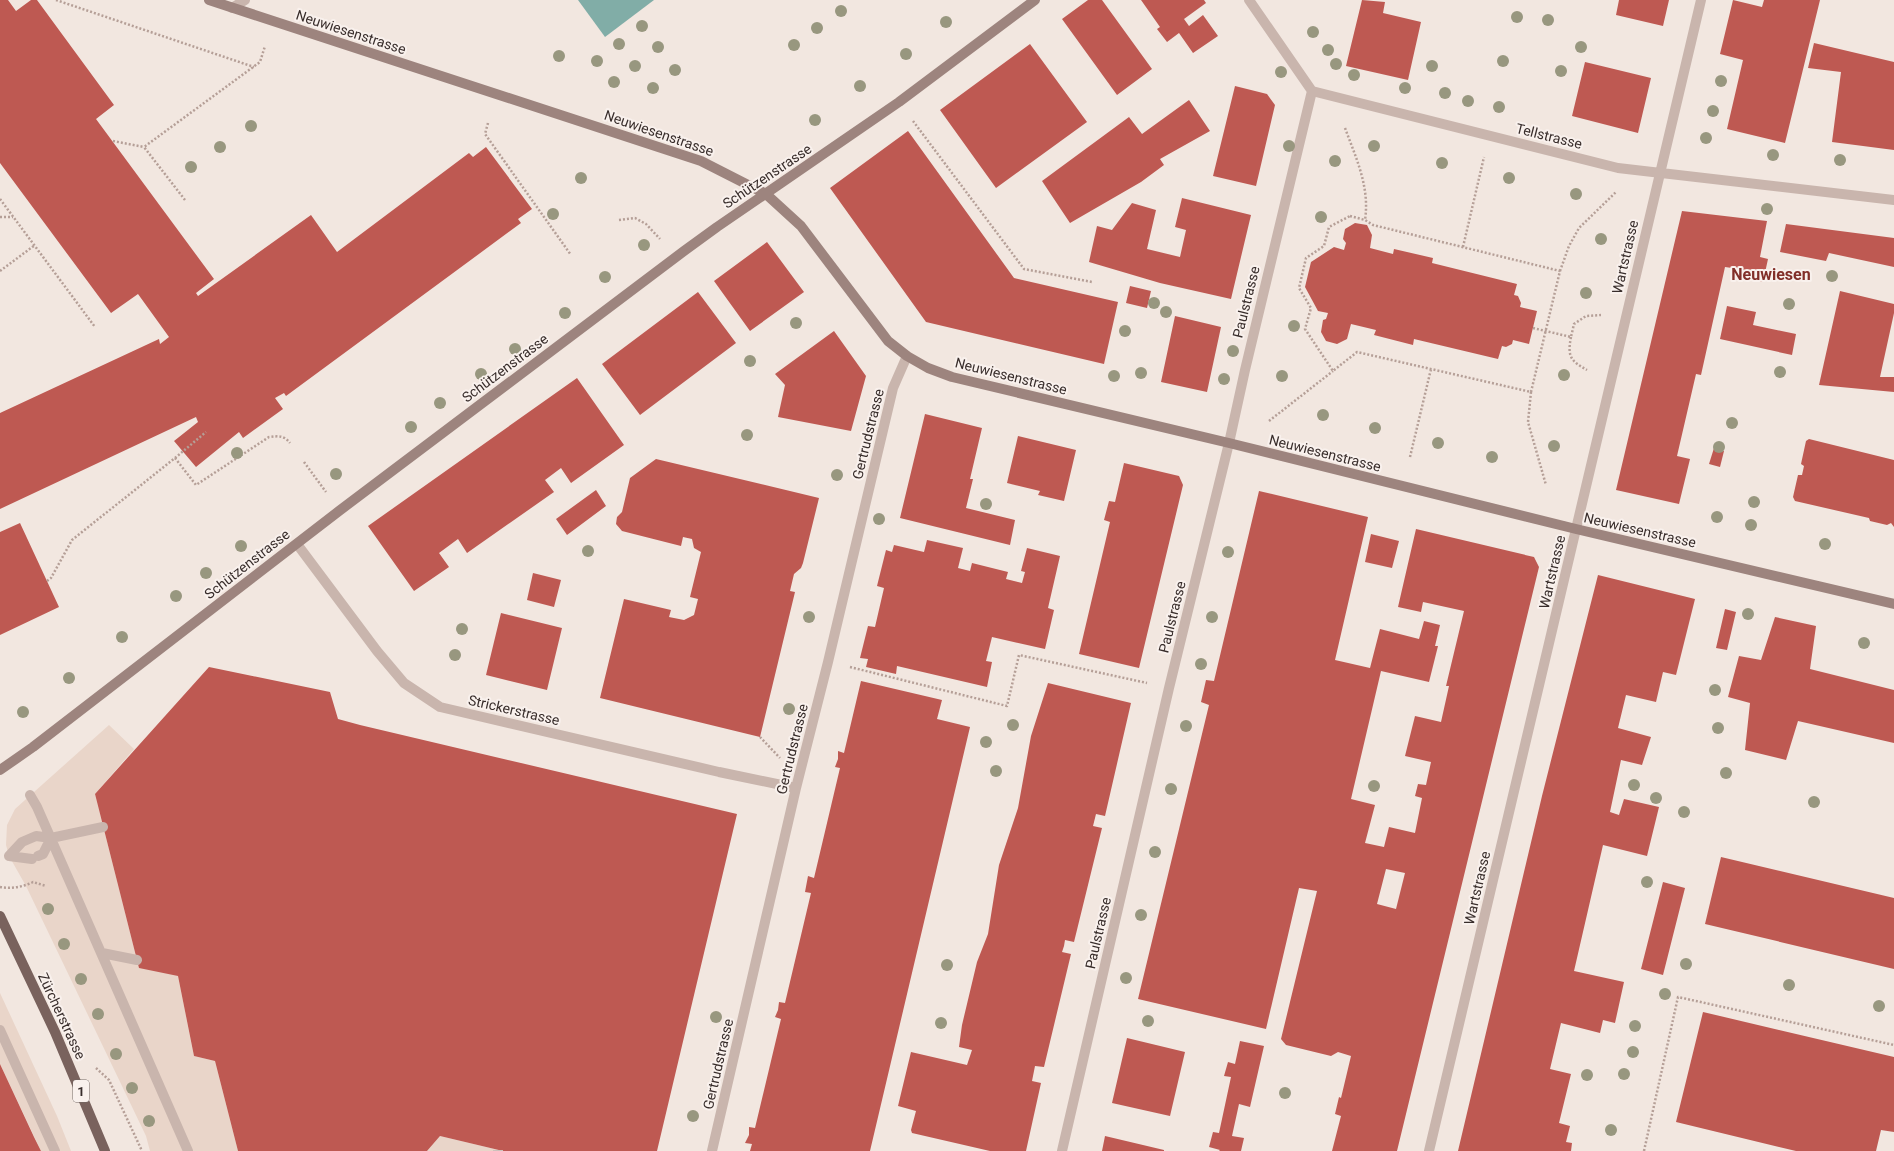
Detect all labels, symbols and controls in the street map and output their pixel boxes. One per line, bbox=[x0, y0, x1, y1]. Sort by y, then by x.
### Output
street label: Neuwiesenstrasse bbox=[294, 7, 408, 57]
street label: Neuwiesenstrasse bbox=[602, 107, 716, 159]
street label: Tellstrasse bbox=[1514, 120, 1584, 152]
street label: Schützenstrasse bbox=[720, 140, 814, 212]
street label: Wartstrasse bbox=[1609, 219, 1641, 295]
street label: Paulstrasse bbox=[1229, 265, 1263, 339]
district label: Neuwiesen bbox=[1731, 265, 1811, 284]
street label: Schützenstrasse bbox=[459, 330, 551, 406]
street label: Neuwiesenstrasse bbox=[953, 354, 1069, 398]
street label: Gertrudstrasse bbox=[849, 387, 887, 481]
street label: Neuwiesenstrasse bbox=[1267, 431, 1383, 475]
street label: Neuwiesenstrasse bbox=[1582, 509, 1698, 551]
street label: Schützenstrasse bbox=[201, 526, 293, 602]
street label: Wartstrasse bbox=[1536, 534, 1568, 610]
street label: Paulstrasse bbox=[1155, 580, 1189, 654]
street label: Strickerstrasse bbox=[467, 692, 561, 728]
street label: Gertrudstrasse bbox=[773, 702, 811, 796]
street label: Wartstrasse bbox=[1461, 850, 1493, 926]
street label: Paulstrasse bbox=[1082, 896, 1114, 970]
street label: Zürcherstrasse bbox=[35, 970, 89, 1062]
street label: Gertrudstrasse bbox=[700, 1017, 736, 1111]
road number: 1 bbox=[73, 1080, 89, 1102]

